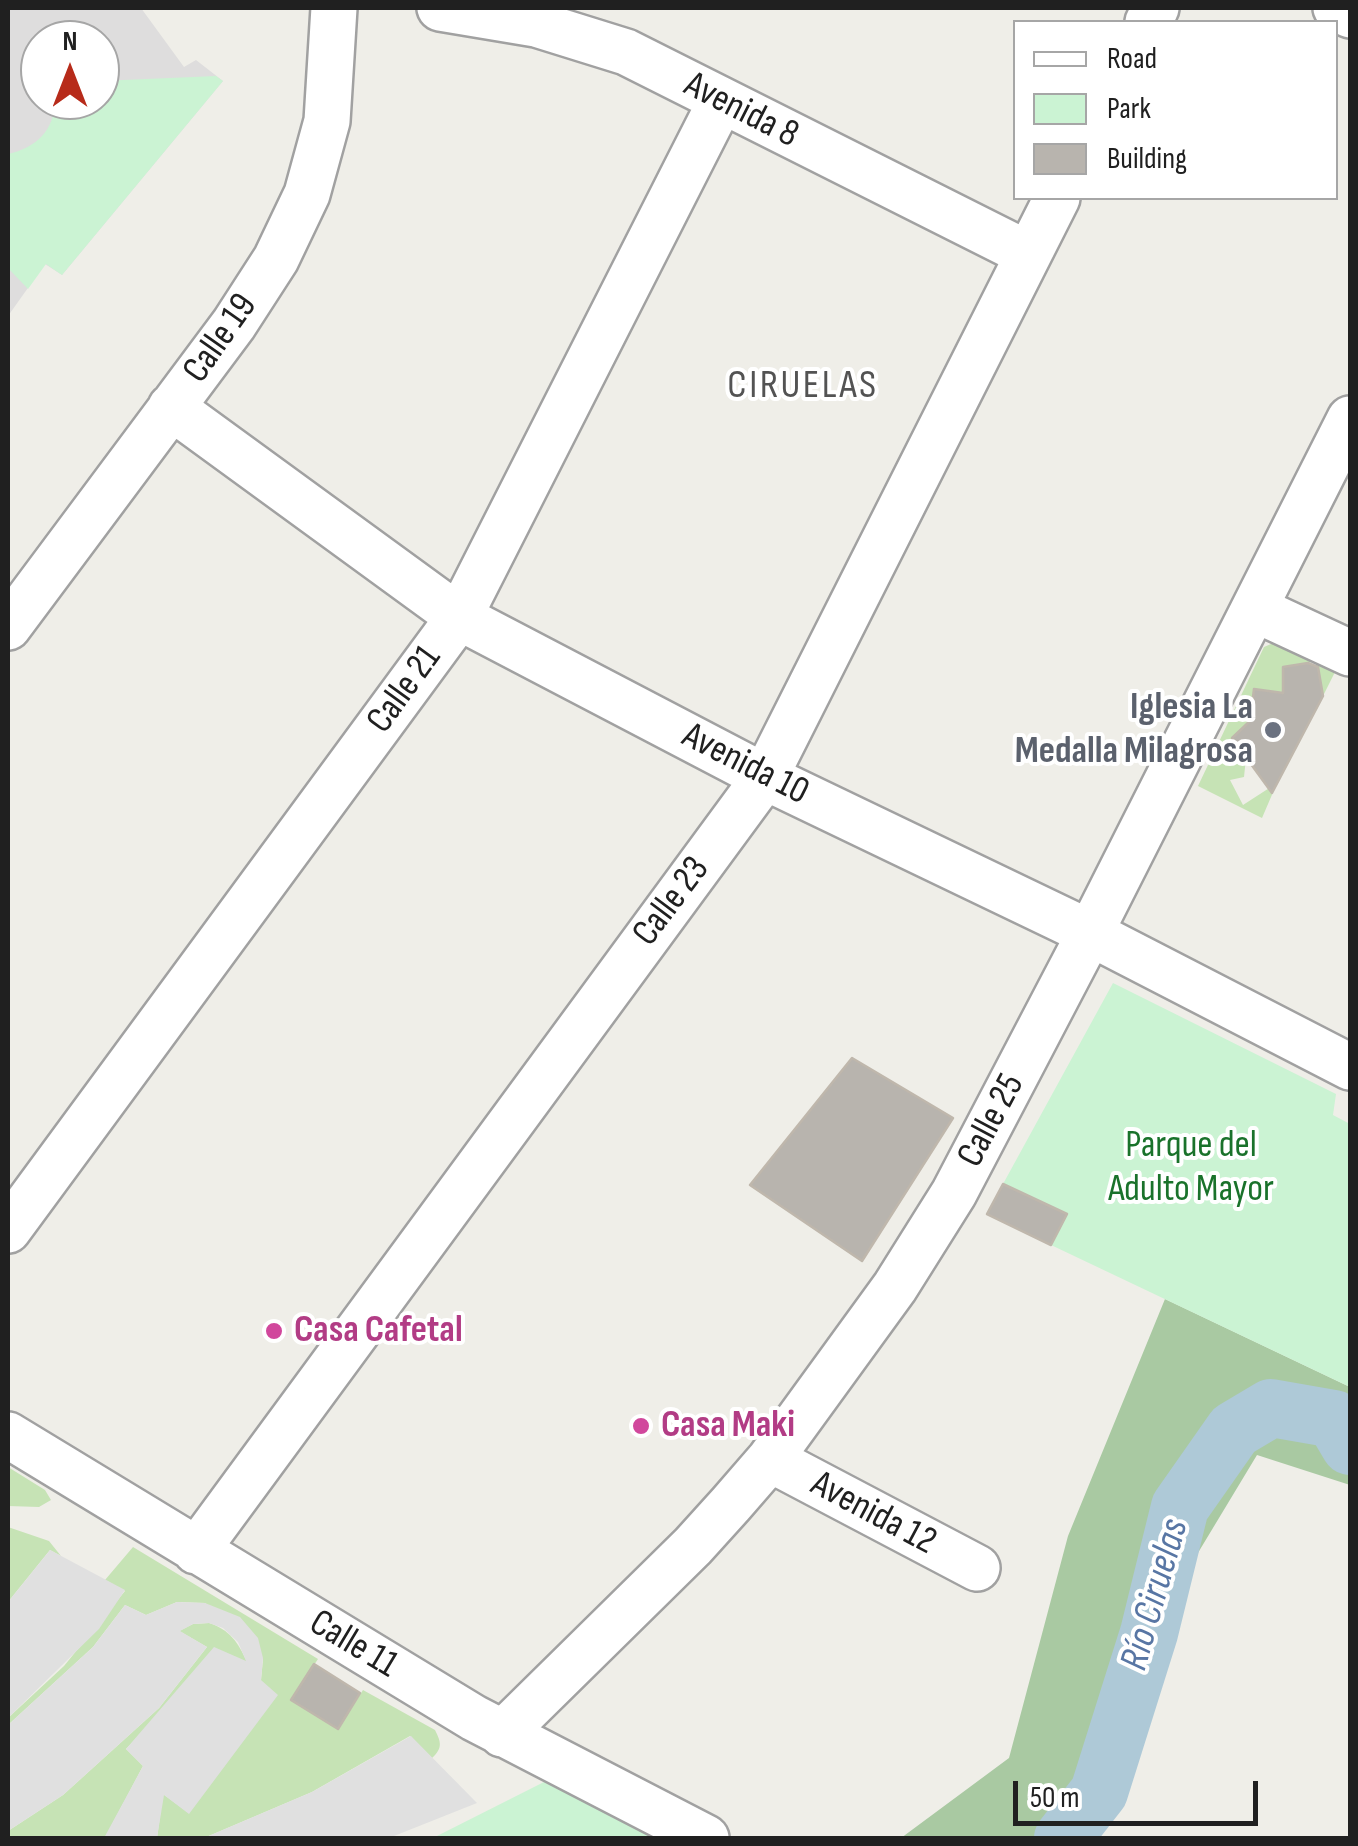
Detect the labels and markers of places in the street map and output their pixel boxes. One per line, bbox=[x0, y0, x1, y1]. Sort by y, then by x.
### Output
place label: Iglesia La Medalla Milagrosa bbox=[1015, 685, 1253, 774]
marker: Iglesia La Medalla Milagrosa bbox=[1262, 719, 1284, 741]
place label: Casa Cafetal bbox=[294, 1308, 463, 1354]
marker: Casa Cafetal bbox=[263, 1320, 285, 1342]
place label: Casa Maki bbox=[661, 1403, 795, 1449]
marker: Casa Maki bbox=[630, 1415, 652, 1437]

